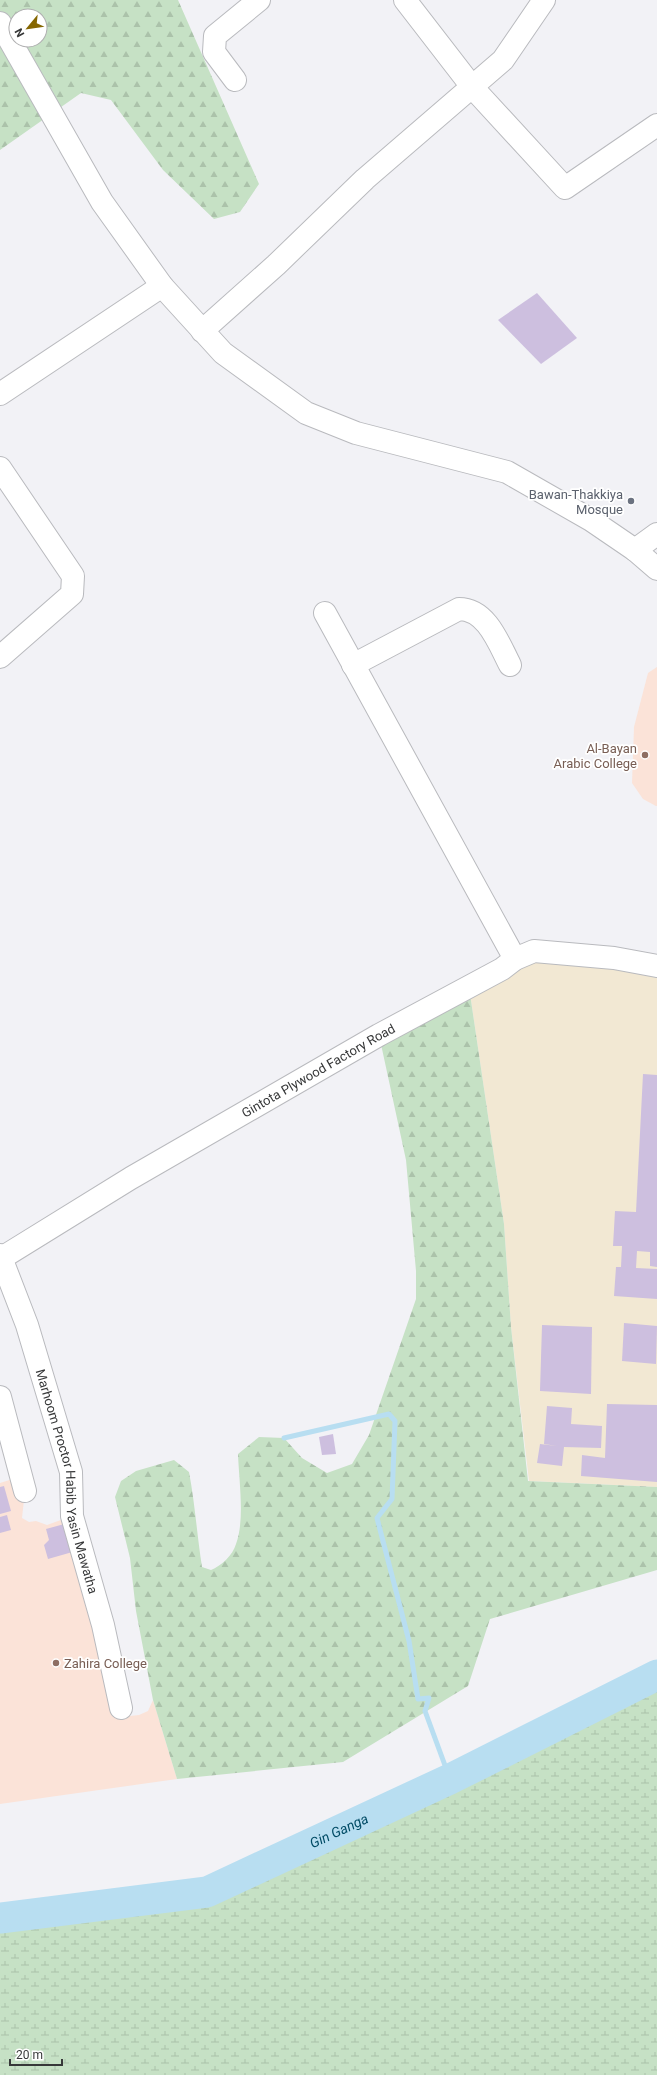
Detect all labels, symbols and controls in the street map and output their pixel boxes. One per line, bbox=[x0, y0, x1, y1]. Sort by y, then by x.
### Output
north arrow bbox=[8, 8, 48, 48]
text: N bbox=[12, 26, 27, 39]
place label: Bawan-Thakkiya Mosque bbox=[529, 487, 623, 517]
marker: Bawan-Thakkiya Mosque bbox=[626, 496, 636, 506]
place label: Al-Bayan Arabic College bbox=[554, 741, 637, 771]
marker: Al-Bayan Arabic College bbox=[640, 750, 650, 760]
street label: Gintota Plywood Factory Road bbox=[239, 1020, 397, 1120]
street label: Marhoom Proctor Habib Yasin Mawatha bbox=[33, 1367, 101, 1595]
place label: Zahira College bbox=[64, 1656, 147, 1671]
marker: Zahira College bbox=[51, 1658, 61, 1668]
water label: Gin Ganga bbox=[307, 1810, 371, 1851]
scale bar bbox=[10, 2041, 62, 2067]
text: 20 m bbox=[16, 2048, 43, 2062]

